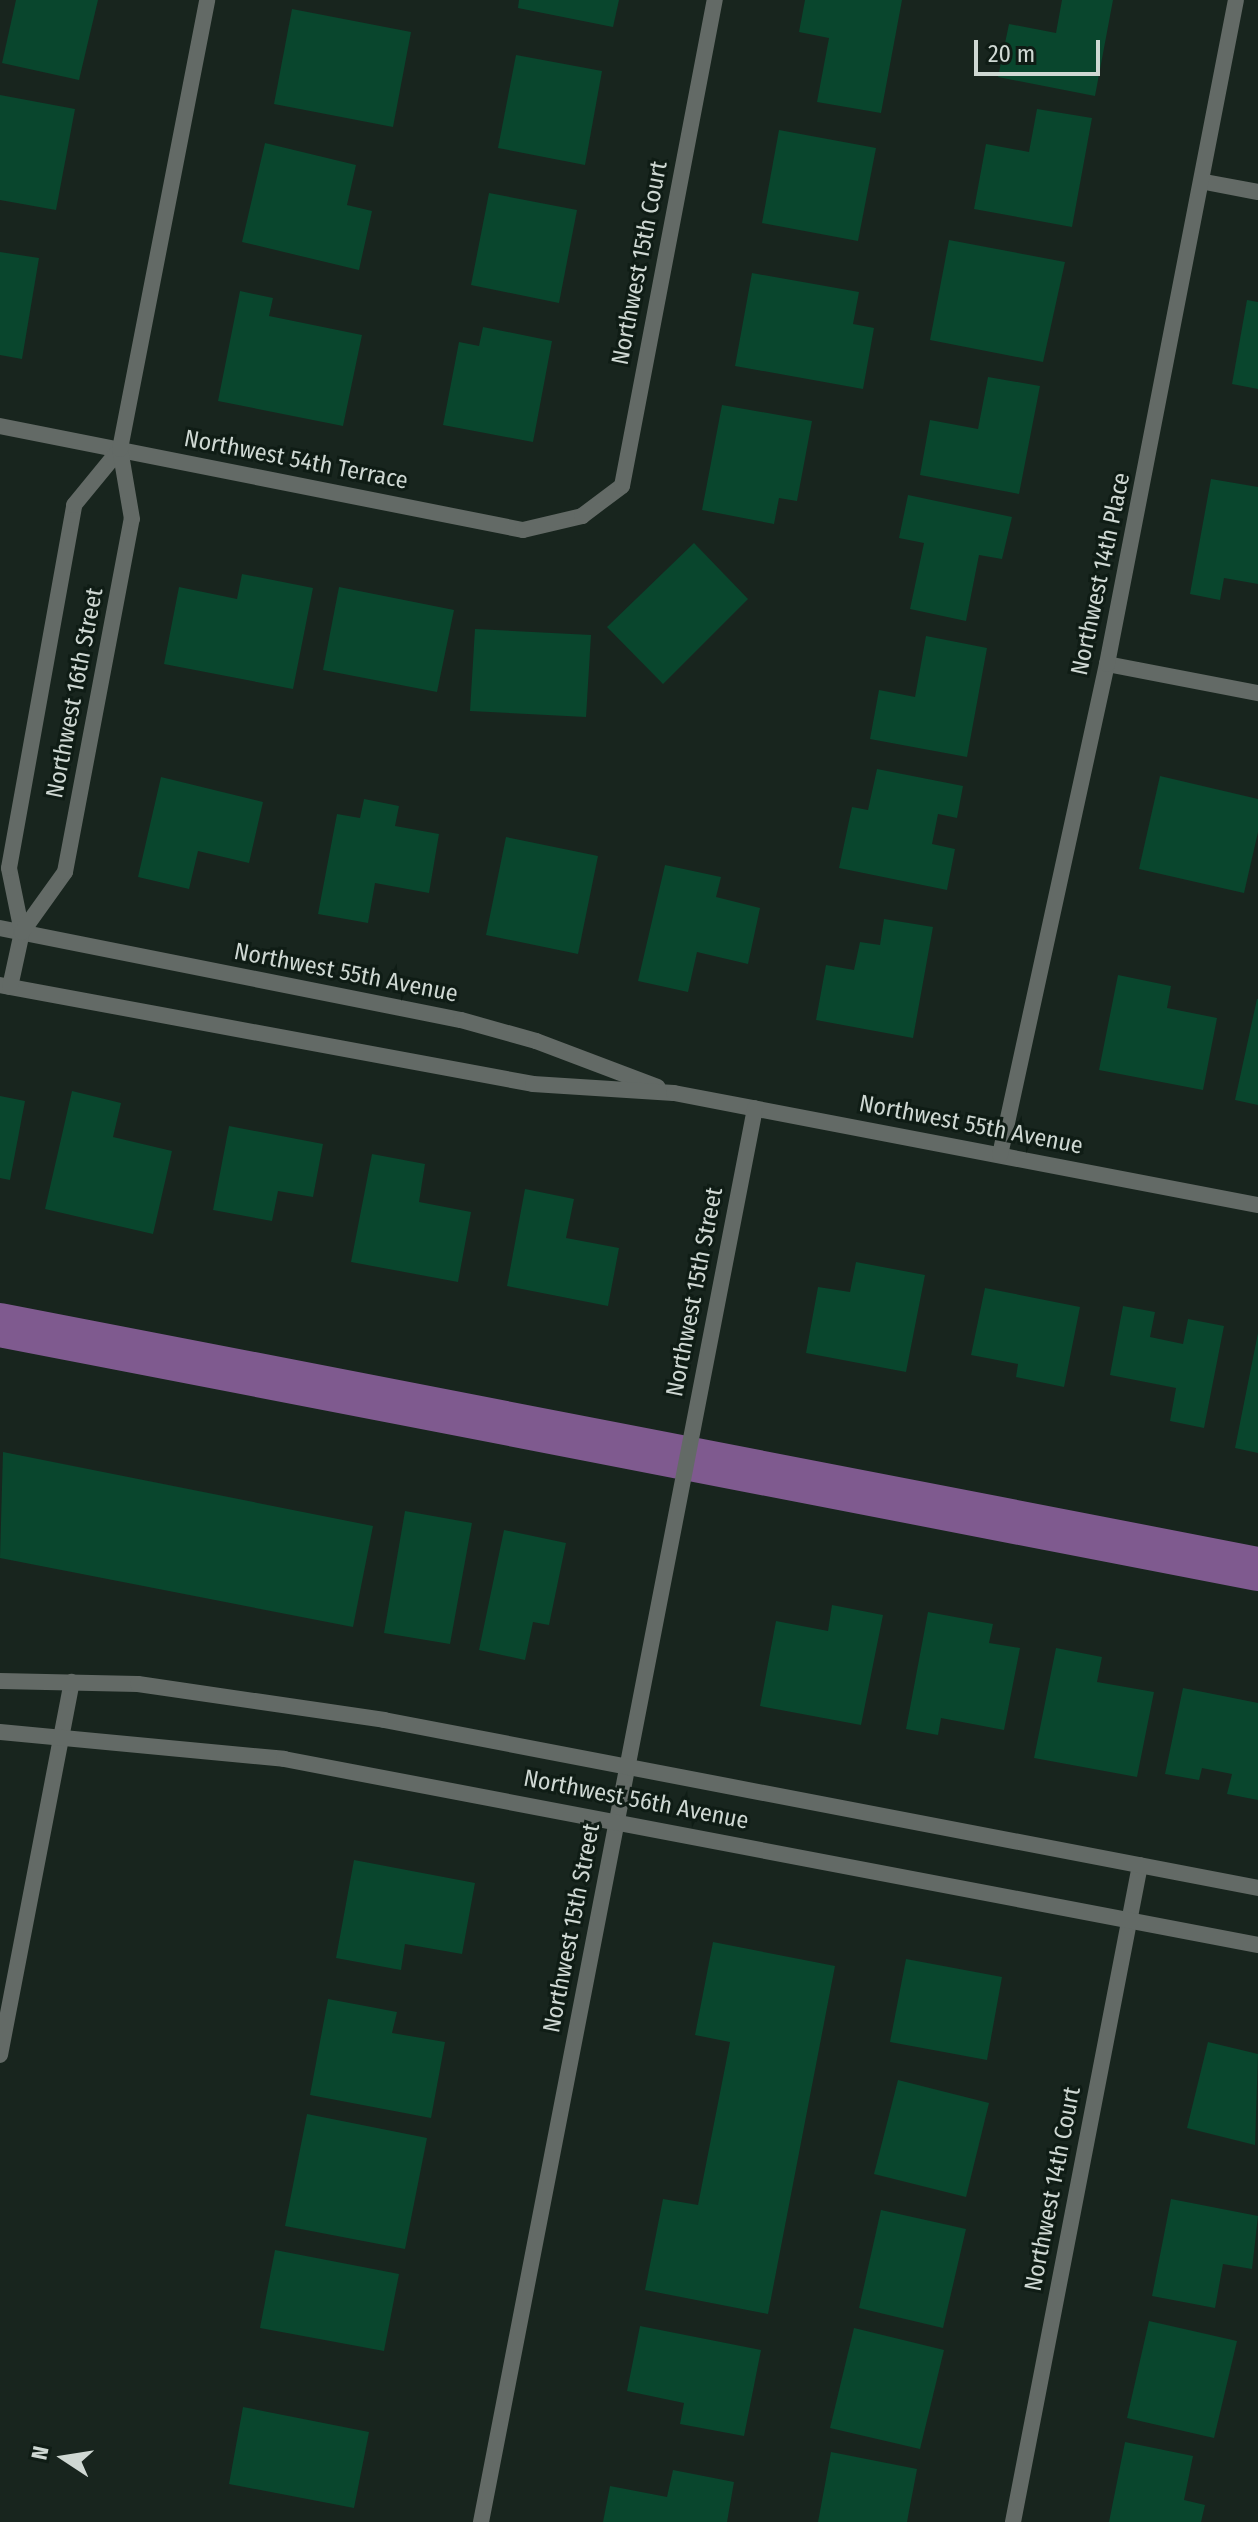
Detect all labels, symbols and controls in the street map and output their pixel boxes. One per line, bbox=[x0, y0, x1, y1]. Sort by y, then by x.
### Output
scale bar bbox=[978, 24, 1104, 74]
text: 20 m bbox=[988, 40, 1035, 68]
street label: Northwest 15th Court bbox=[606, 159, 674, 367]
street label: Northwest 54th Terrace bbox=[182, 424, 410, 496]
street label: Northwest 14th Place bbox=[1065, 470, 1137, 678]
street label: Northwest 16th Street bbox=[40, 585, 110, 801]
street label: Northwest 55th Avenue bbox=[232, 937, 460, 1009]
street label: Northwest 55th Avenue bbox=[857, 1089, 1085, 1161]
street label: Northwest 15th Street bbox=[661, 1185, 729, 1399]
street label: Northwest 56th Avenue bbox=[521, 1764, 751, 1836]
street label: Northwest 15th Street bbox=[538, 1821, 606, 2035]
street label: Northwest 14th Court bbox=[1019, 2084, 1087, 2294]
north arrow bbox=[24, 2418, 104, 2498]
text: N bbox=[25, 2444, 55, 2462]

